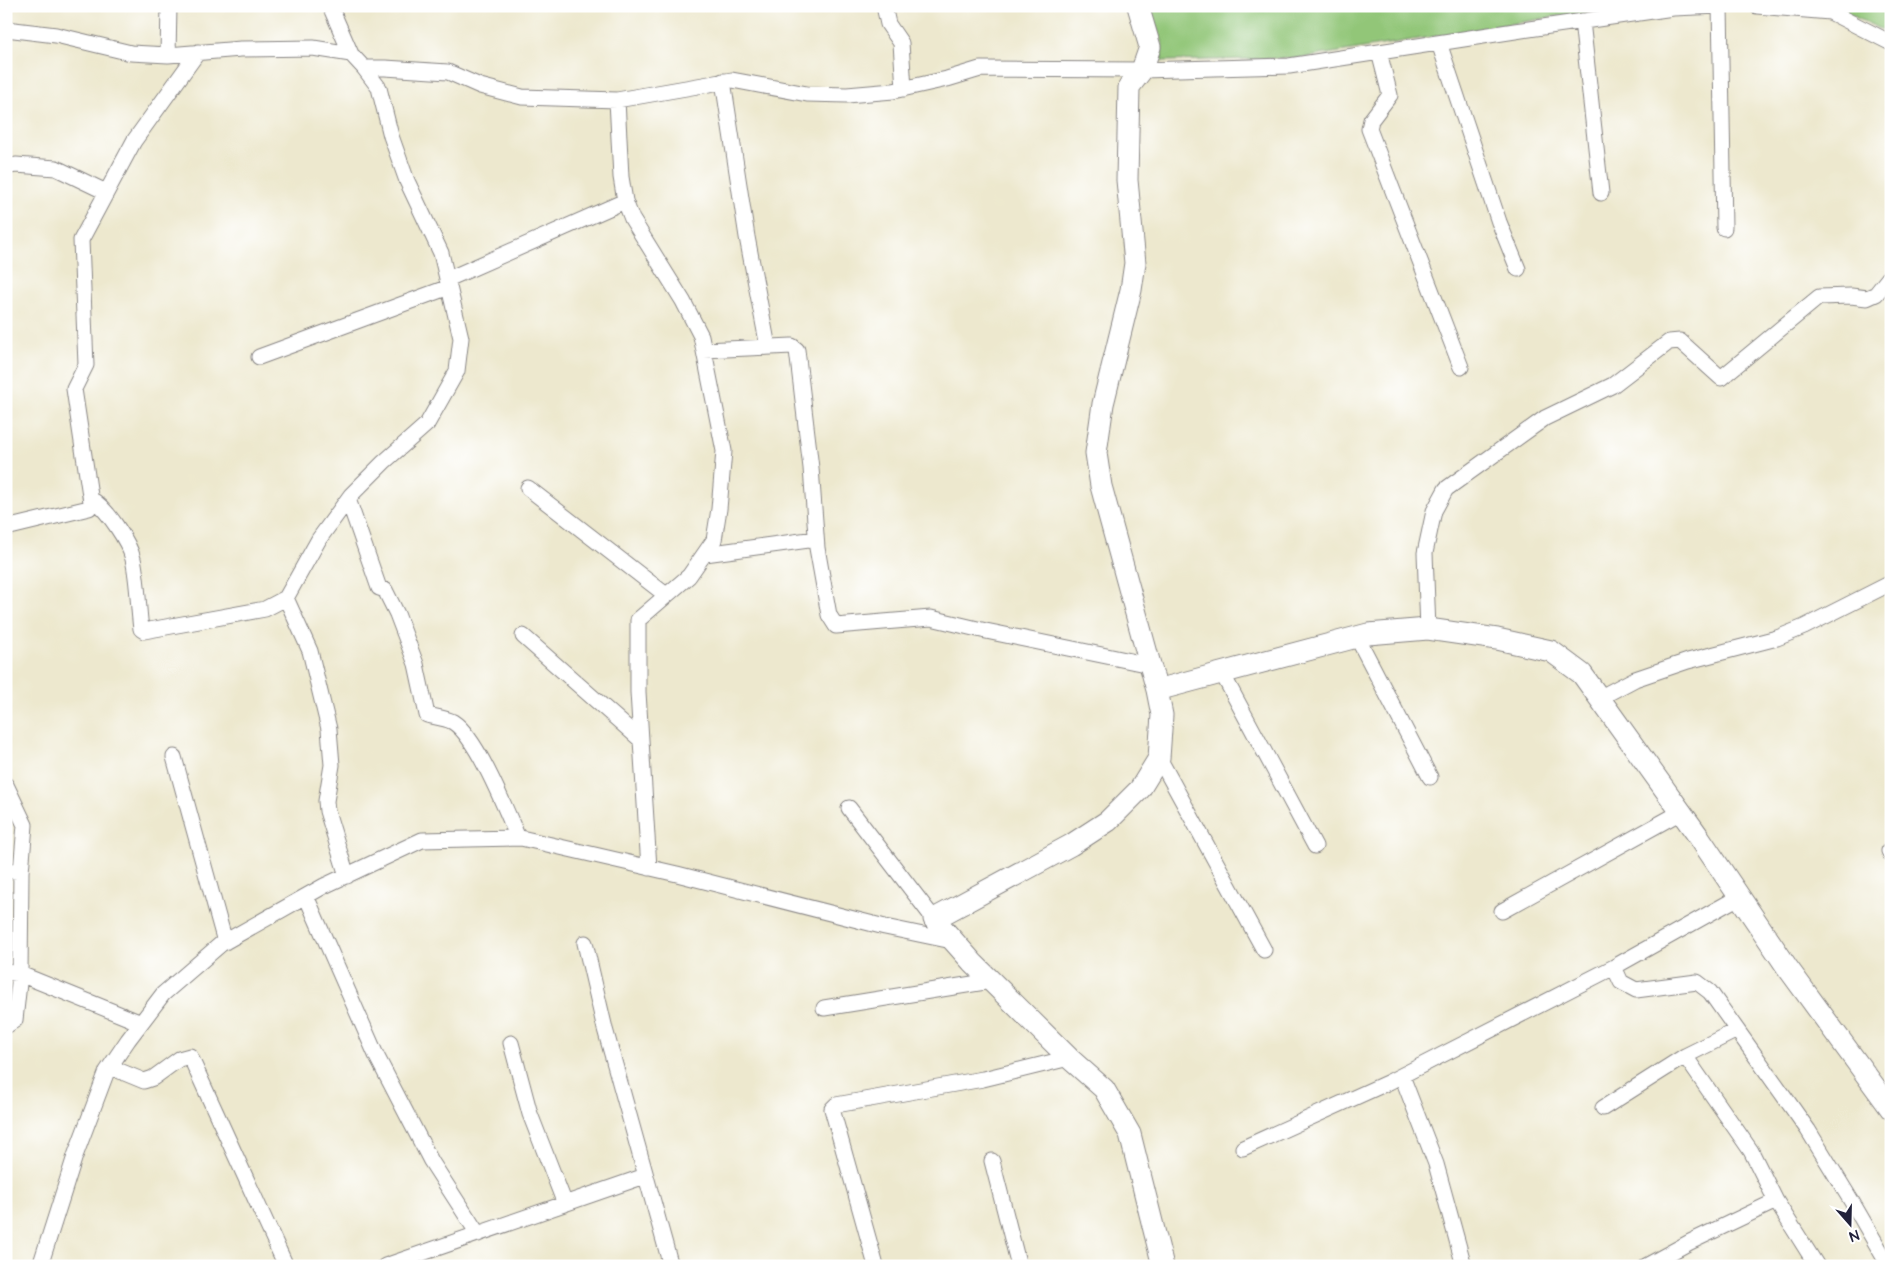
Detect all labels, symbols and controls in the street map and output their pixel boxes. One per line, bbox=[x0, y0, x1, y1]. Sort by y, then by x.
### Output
north arrow bbox=[1824, 1200, 1874, 1250]
text: N bbox=[1846, 1224, 1862, 1246]

